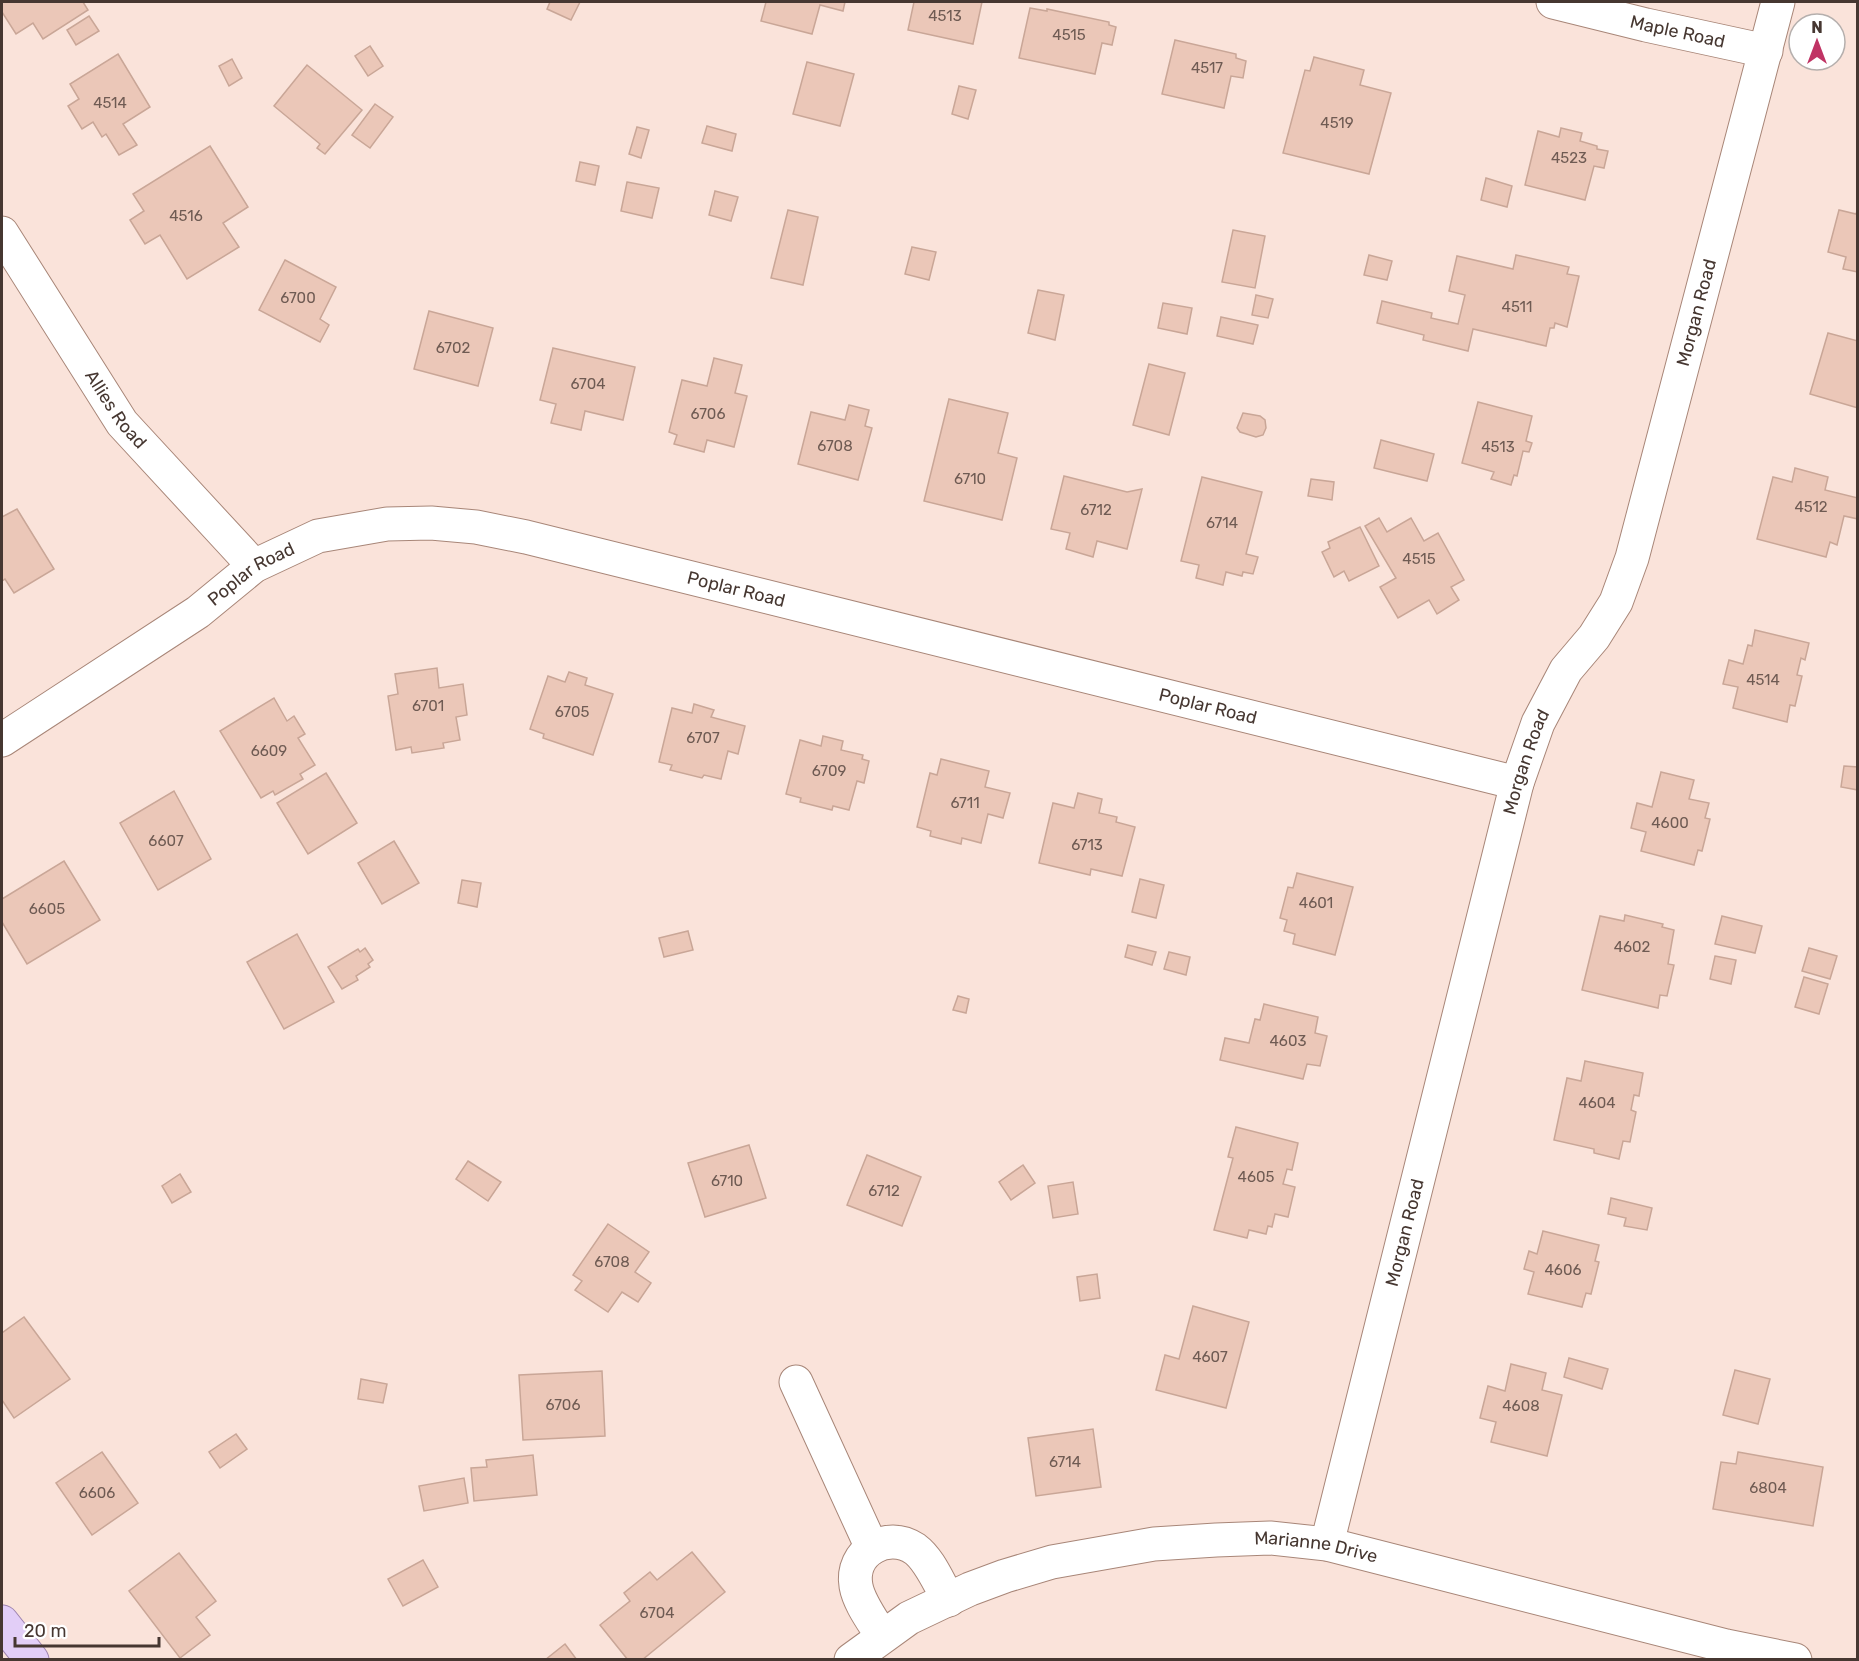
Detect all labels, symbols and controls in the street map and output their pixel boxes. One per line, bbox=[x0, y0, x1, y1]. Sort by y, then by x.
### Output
house number: 4513 bbox=[928, 7, 962, 25]
street label: Maple Road bbox=[1628, 10, 1727, 53]
north arrow bbox=[1787, 12, 1847, 72]
text: N bbox=[1811, 18, 1823, 37]
house number: 4515 bbox=[1052, 26, 1086, 44]
house number: 4517 bbox=[1191, 59, 1223, 77]
house number: 4514 bbox=[93, 94, 127, 112]
house number: 4519 bbox=[1320, 114, 1354, 132]
house number: 4523 bbox=[1551, 149, 1587, 167]
house number: 4516 bbox=[169, 207, 203, 225]
street label: Morgan Road bbox=[1672, 257, 1721, 369]
house number: 6700 bbox=[280, 289, 316, 307]
house number: 4511 bbox=[1502, 298, 1532, 316]
house number: 6702 bbox=[436, 339, 470, 357]
street label: Allies Road bbox=[80, 366, 151, 453]
house number: 6704 bbox=[570, 375, 606, 393]
house number: 6706 bbox=[691, 405, 725, 423]
house number: 6708 bbox=[817, 437, 853, 455]
house number: 4513 bbox=[1481, 438, 1515, 456]
house number: 6710 bbox=[954, 470, 986, 488]
house number: 4512 bbox=[1794, 498, 1828, 516]
house number: 6712 bbox=[1080, 501, 1112, 519]
house number: 6714 bbox=[1206, 514, 1238, 532]
street label: Poplar Road bbox=[203, 538, 298, 611]
house number: 4515 bbox=[1402, 550, 1436, 568]
street label: Poplar Road bbox=[685, 566, 788, 612]
house number: 4514 bbox=[1746, 671, 1780, 689]
street label: Poplar Road bbox=[1156, 683, 1259, 729]
house number: 6701 bbox=[412, 697, 444, 715]
house number: 6705 bbox=[555, 703, 589, 721]
street label: Morgan Road bbox=[1498, 705, 1554, 817]
house number: 6707 bbox=[686, 729, 720, 747]
house number: 6609 bbox=[251, 742, 287, 760]
house number: 6709 bbox=[812, 762, 846, 780]
house number: 6711 bbox=[950, 794, 980, 812]
house number: 4600 bbox=[1651, 814, 1689, 832]
house number: 6607 bbox=[148, 832, 184, 850]
house number: 6713 bbox=[1071, 836, 1103, 854]
house number: 4601 bbox=[1299, 894, 1333, 912]
house number: 6605 bbox=[29, 900, 65, 918]
house number: 4602 bbox=[1614, 938, 1651, 956]
house number: 4603 bbox=[1270, 1032, 1306, 1050]
house number: 4604 bbox=[1578, 1094, 1616, 1112]
house number: 4605 bbox=[1238, 1168, 1274, 1186]
house number: 6710 bbox=[711, 1172, 743, 1190]
street label: Morgan Road bbox=[1381, 1177, 1429, 1289]
house number: 6712 bbox=[868, 1182, 900, 1200]
house number: 6708 bbox=[594, 1253, 630, 1271]
house number: 4606 bbox=[1545, 1261, 1581, 1279]
house number: 4607 bbox=[1192, 1348, 1228, 1366]
house number: 6706 bbox=[546, 1396, 580, 1414]
house number: 4608 bbox=[1502, 1397, 1540, 1415]
house number: 6714 bbox=[1049, 1453, 1081, 1471]
house number: 6804 bbox=[1749, 1479, 1787, 1497]
house number: 6606 bbox=[79, 1484, 115, 1502]
street label: Marianne Drive bbox=[1254, 1527, 1380, 1568]
house number: 6704 bbox=[639, 1604, 675, 1622]
scale bar bbox=[15, 1610, 159, 1648]
text: 20 m bbox=[24, 1620, 66, 1642]

